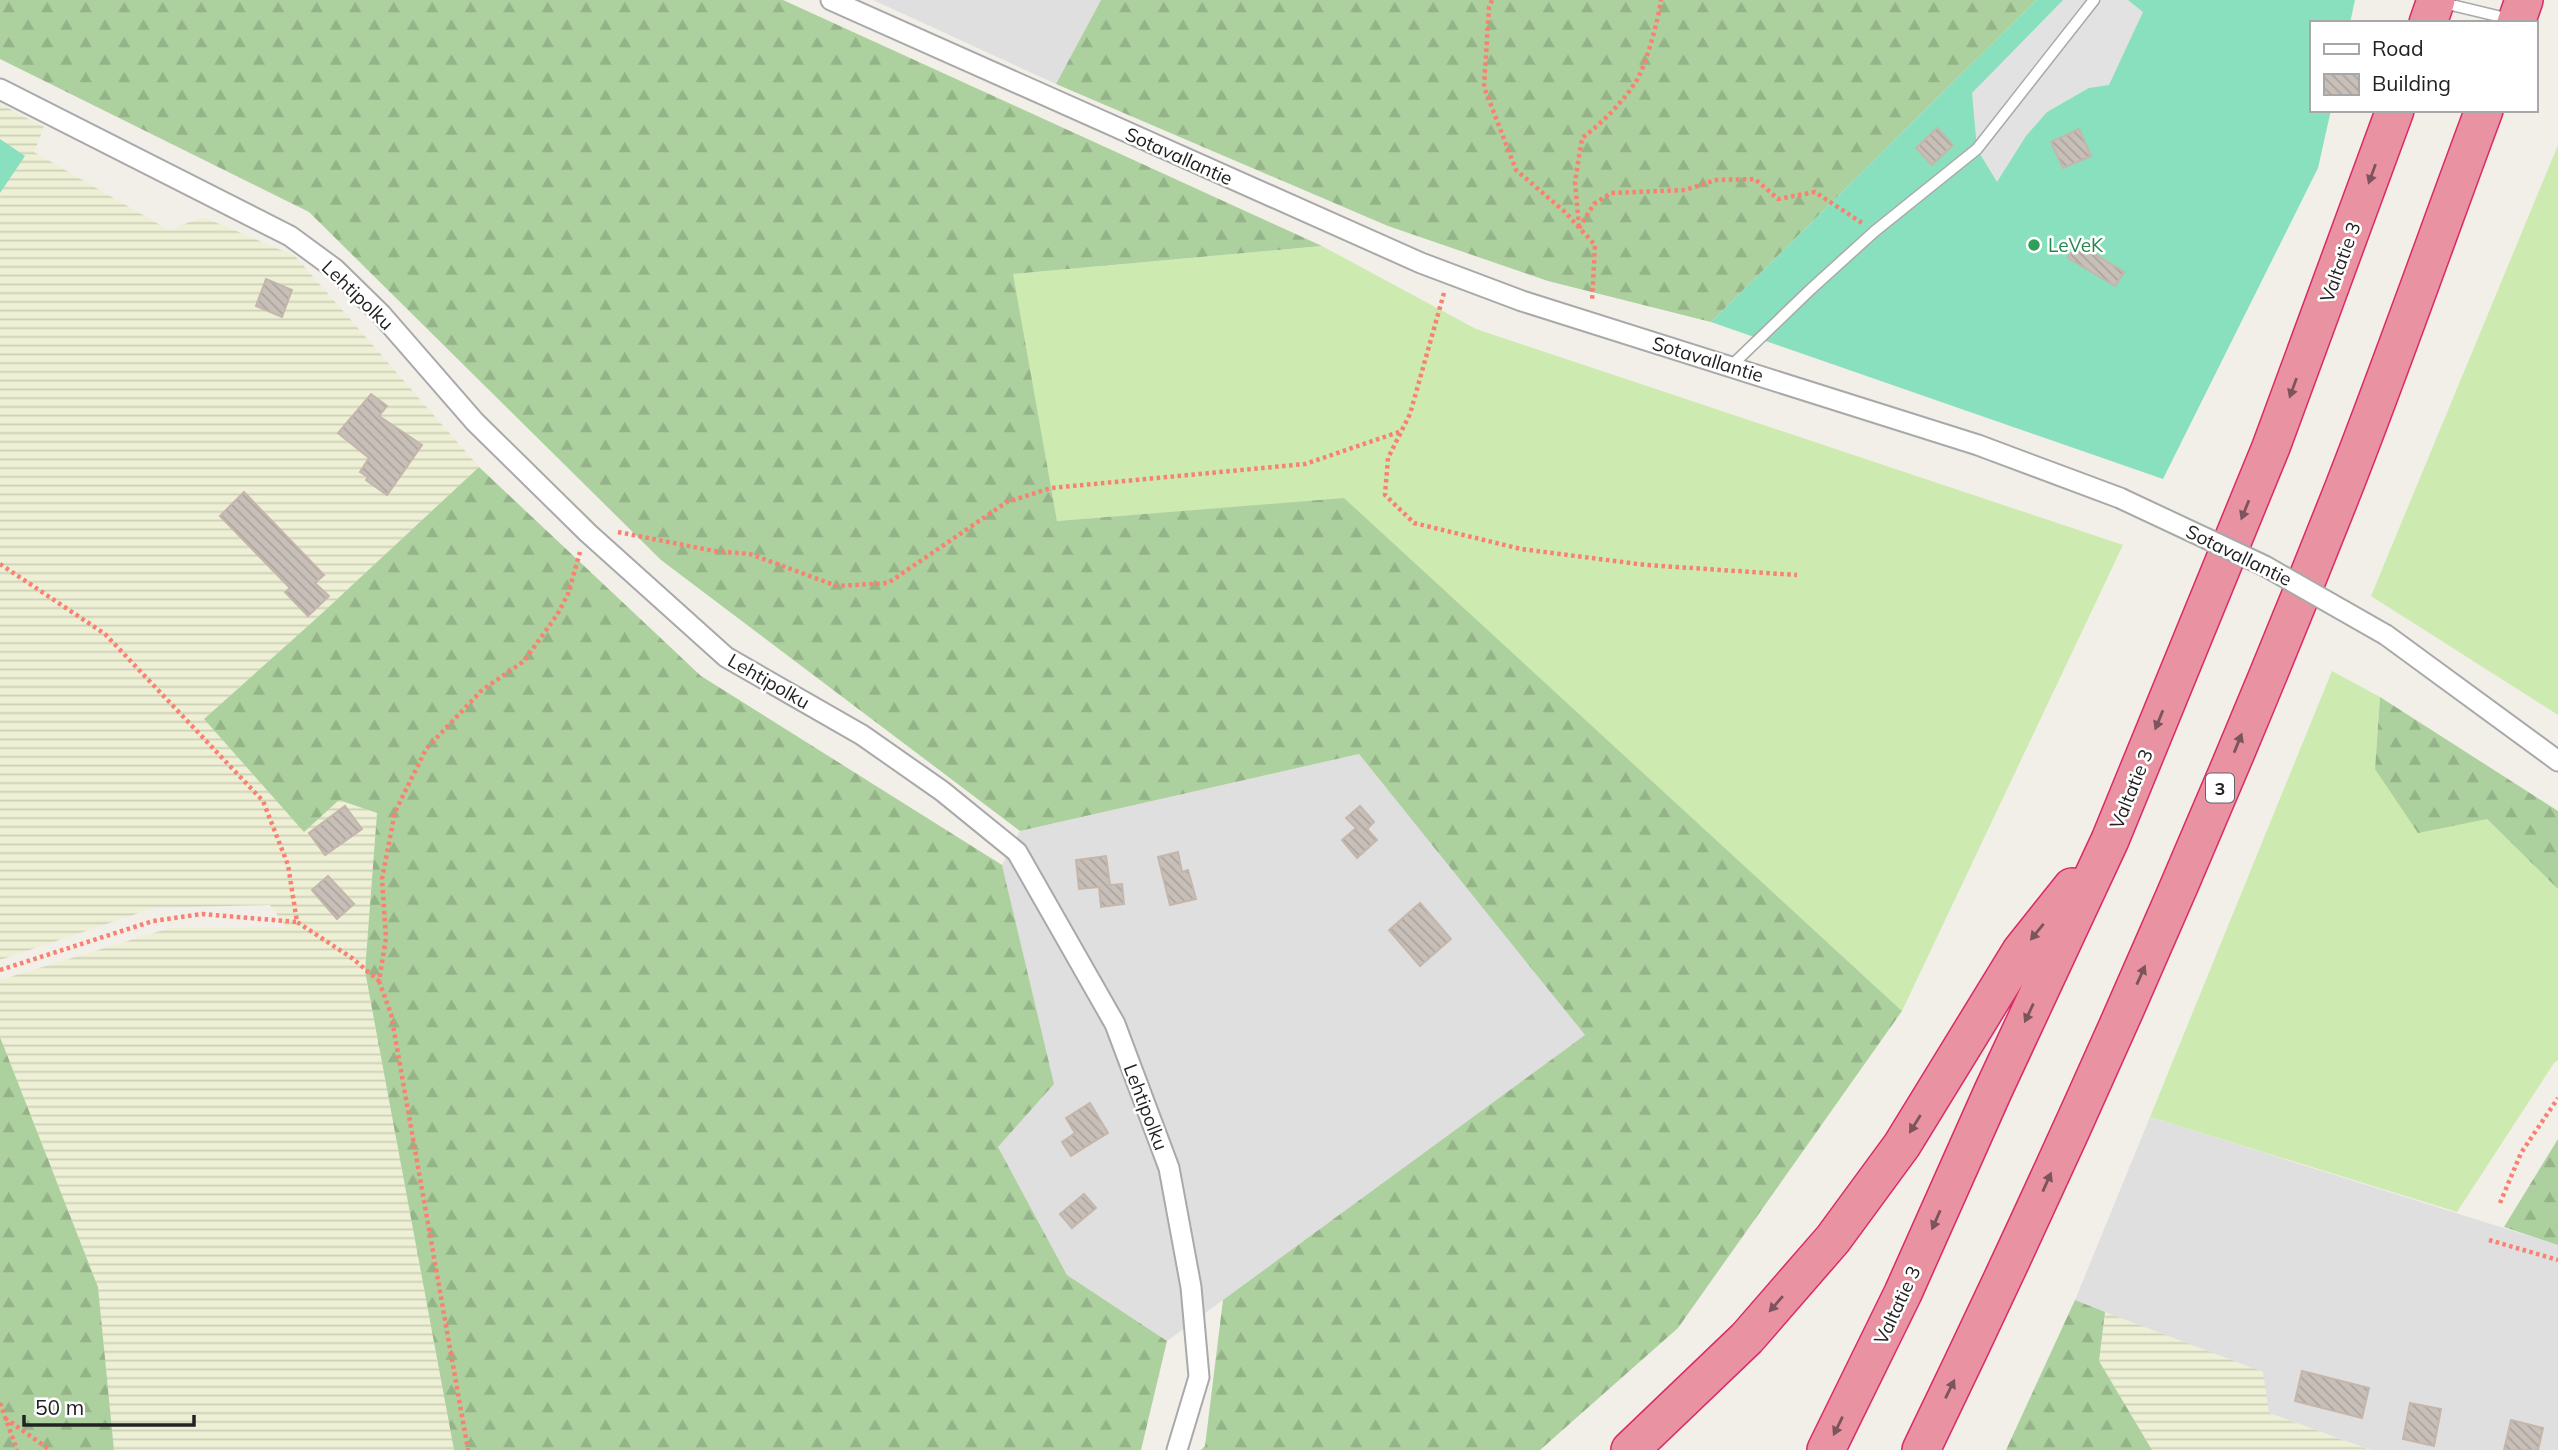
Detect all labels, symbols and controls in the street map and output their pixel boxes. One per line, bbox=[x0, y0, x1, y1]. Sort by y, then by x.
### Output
legend bbox=[2310, 21, 2537, 112]
text: Road bbox=[2372, 35, 2423, 61]
text: Building bbox=[2372, 70, 2451, 96]
street label: Sotavallantie bbox=[1122, 122, 1236, 190]
one-way arrow bbox=[2366, 164, 2377, 185]
street label: Valtatie 3 bbox=[2314, 218, 2366, 306]
place label: LeVeK bbox=[2048, 233, 2104, 257]
marker: LeVeK bbox=[2026, 237, 2042, 253]
street label: Lehtipolku bbox=[317, 255, 399, 335]
street label: Sotavallantie bbox=[1650, 331, 1766, 387]
one-way arrow bbox=[2287, 377, 2298, 398]
one-way arrow bbox=[2240, 500, 2251, 521]
street label: Sotavallantie bbox=[2182, 519, 2296, 591]
street label: Lehtipolku bbox=[724, 648, 814, 714]
one-way arrow bbox=[2153, 710, 2164, 731]
one-way arrow bbox=[2233, 732, 2244, 753]
street label: Valtatie 3 bbox=[2104, 746, 2158, 832]
road number: 3 bbox=[2206, 774, 2234, 802]
one-way arrow bbox=[2029, 922, 2044, 940]
one-way arrow bbox=[2136, 965, 2147, 986]
one-way arrow bbox=[2023, 1003, 2035, 1023]
street label: Lehtipolku bbox=[1119, 1060, 1173, 1154]
one-way arrow bbox=[1908, 1114, 1921, 1133]
one-way arrow bbox=[2042, 1172, 2053, 1193]
one-way arrow bbox=[1930, 1210, 1942, 1230]
street label: Valtatie 3 bbox=[1868, 1262, 1926, 1348]
one-way arrow bbox=[1769, 1295, 1784, 1312]
one-way arrow bbox=[1945, 1379, 1956, 1399]
scale bar bbox=[24, 1384, 194, 1428]
text: 50 m bbox=[35, 1394, 84, 1420]
one-way arrow bbox=[1833, 1416, 1844, 1436]

